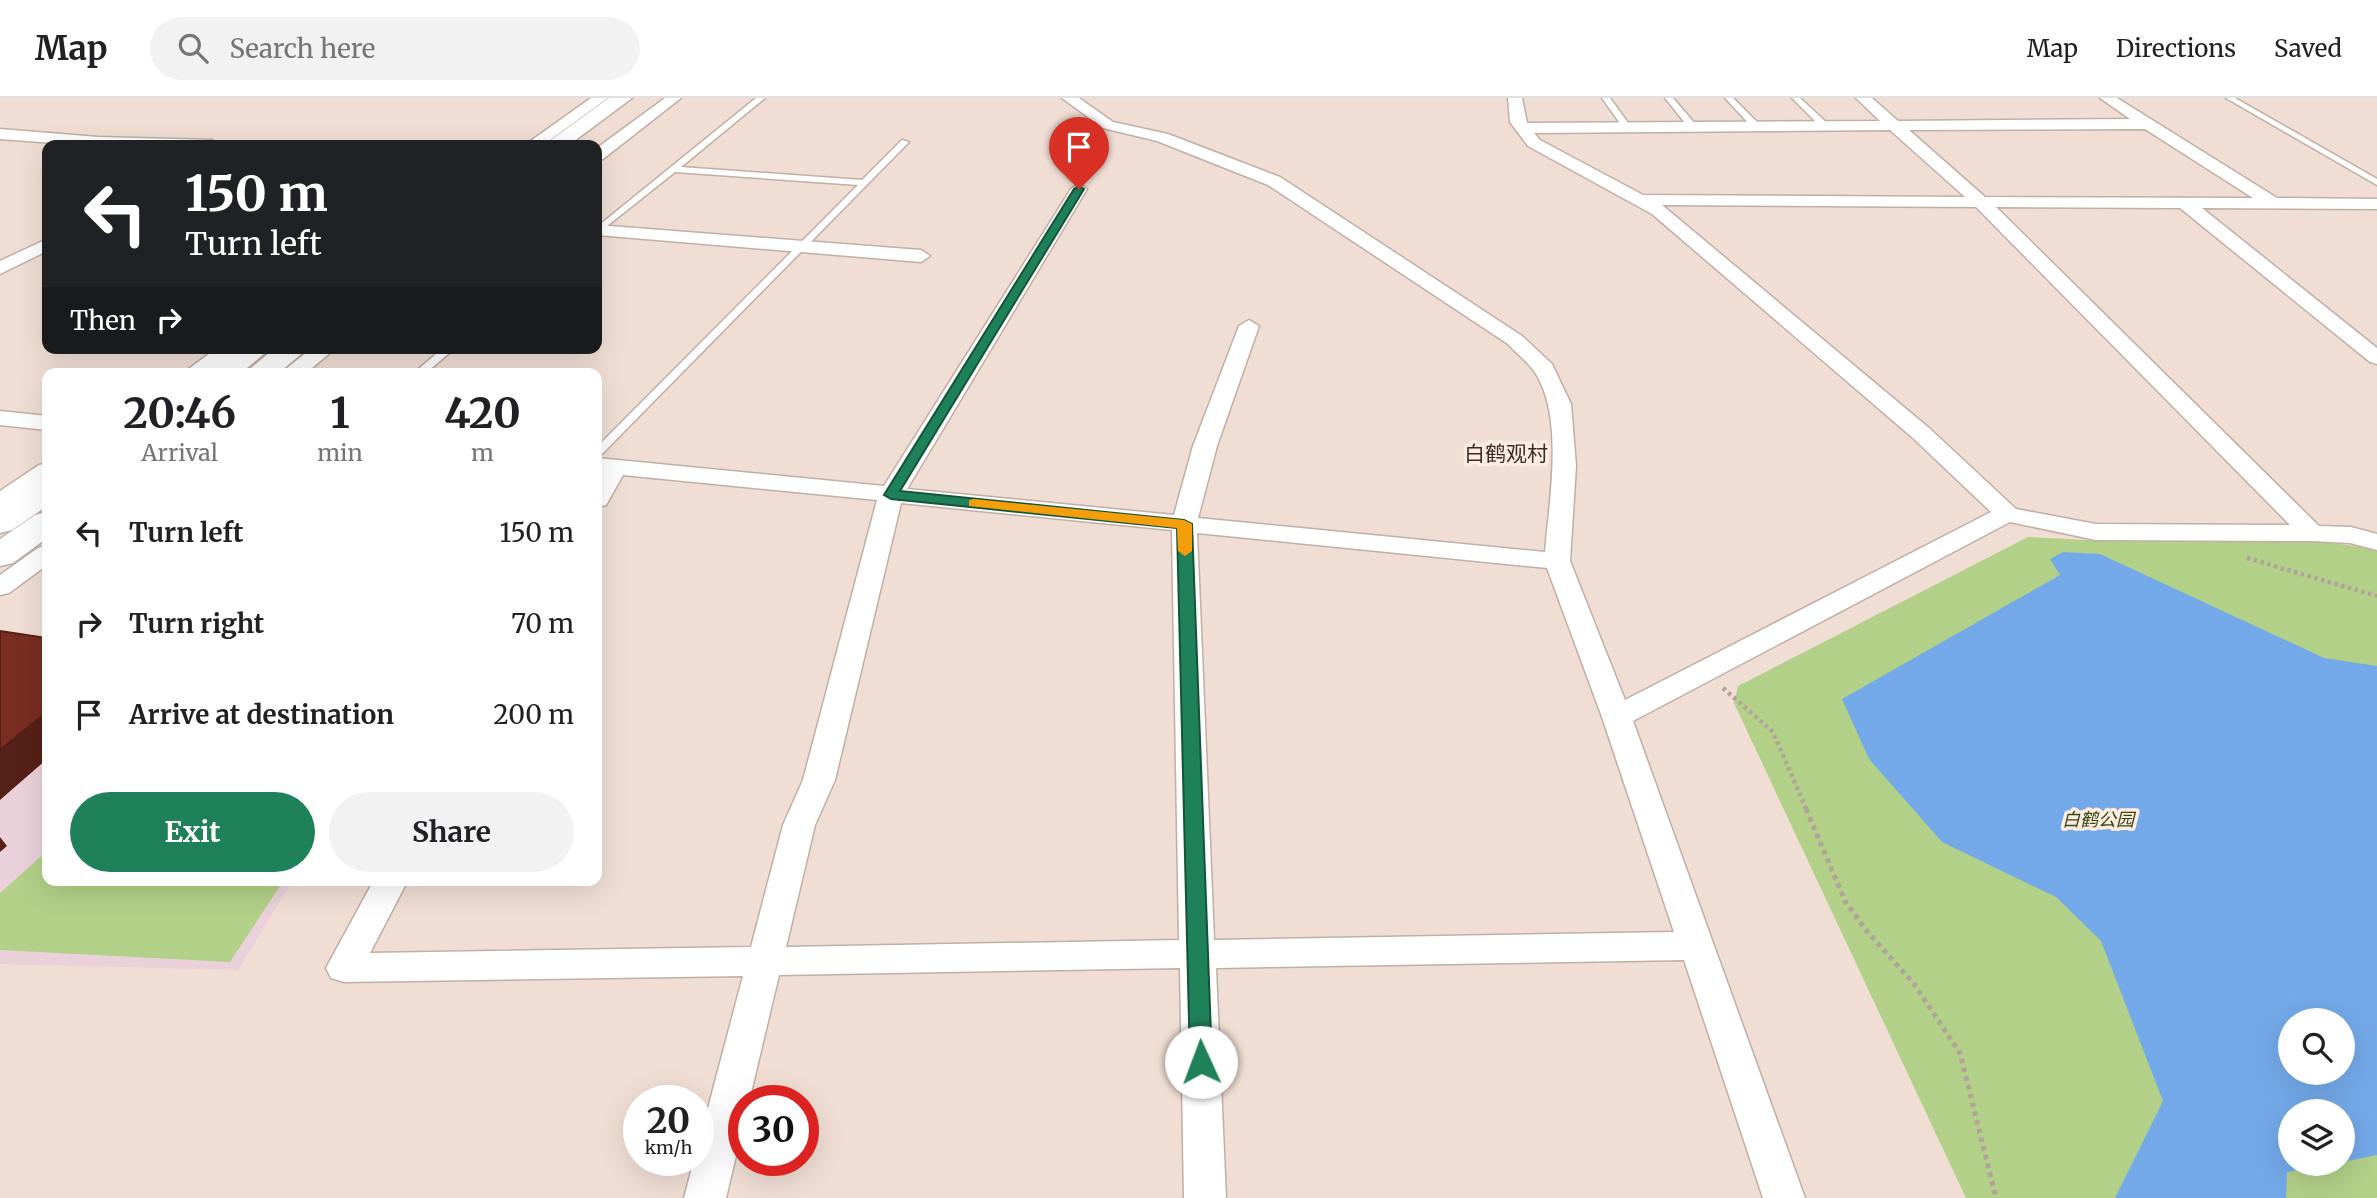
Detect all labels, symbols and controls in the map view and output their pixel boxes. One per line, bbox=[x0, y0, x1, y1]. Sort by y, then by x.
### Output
search box bbox=[150, 17, 640, 80]
text: Map bbox=[35, 28, 108, 69]
icon: search bbox=[174, 29, 212, 67]
text: Search here bbox=[230, 32, 375, 65]
text: Map bbox=[2027, 33, 2078, 64]
text: Directions bbox=[2116, 33, 2236, 64]
text: Saved bbox=[2274, 33, 2342, 64]
pin bbox=[1049, 117, 1109, 189]
icon: arrive bbox=[1060, 128, 1098, 166]
text: 150 m bbox=[185, 163, 328, 224]
icon: left bbox=[70, 168, 161, 259]
text: Turn left bbox=[185, 224, 322, 264]
icon: right bbox=[150, 301, 188, 339]
text: Then bbox=[70, 304, 136, 337]
text: 20:46 bbox=[123, 387, 236, 439]
text: 1 bbox=[330, 387, 350, 439]
text: 420 bbox=[444, 387, 521, 439]
text: Arrival bbox=[141, 438, 218, 467]
text: min bbox=[317, 438, 363, 467]
text: m bbox=[471, 438, 494, 467]
district label: 白鹤观村 bbox=[1464, 440, 1548, 467]
icon: left bbox=[70, 514, 108, 552]
text: Turn left bbox=[129, 516, 243, 549]
text: 150 m bbox=[500, 516, 574, 549]
icon: right bbox=[70, 605, 108, 643]
text: Turn right bbox=[129, 607, 264, 640]
text: 70 m bbox=[511, 607, 574, 640]
icon: arrive bbox=[70, 696, 108, 734]
text: Arrive at destination bbox=[129, 698, 394, 731]
text: 200 m bbox=[493, 698, 574, 731]
button: Exit bbox=[70, 792, 315, 872]
button: Share bbox=[329, 792, 574, 872]
park label: 白鹤公园 bbox=[2062, 808, 2137, 831]
map controls bbox=[2278, 1008, 2355, 1176]
button: search bbox=[2278, 1008, 2355, 1085]
position arrow bbox=[1164, 1025, 1238, 1099]
speed limit sign: 30 bbox=[728, 1085, 819, 1176]
text: 20 bbox=[647, 1099, 690, 1143]
button: layers bbox=[2278, 1099, 2355, 1176]
text: km/h bbox=[645, 1136, 692, 1159]

